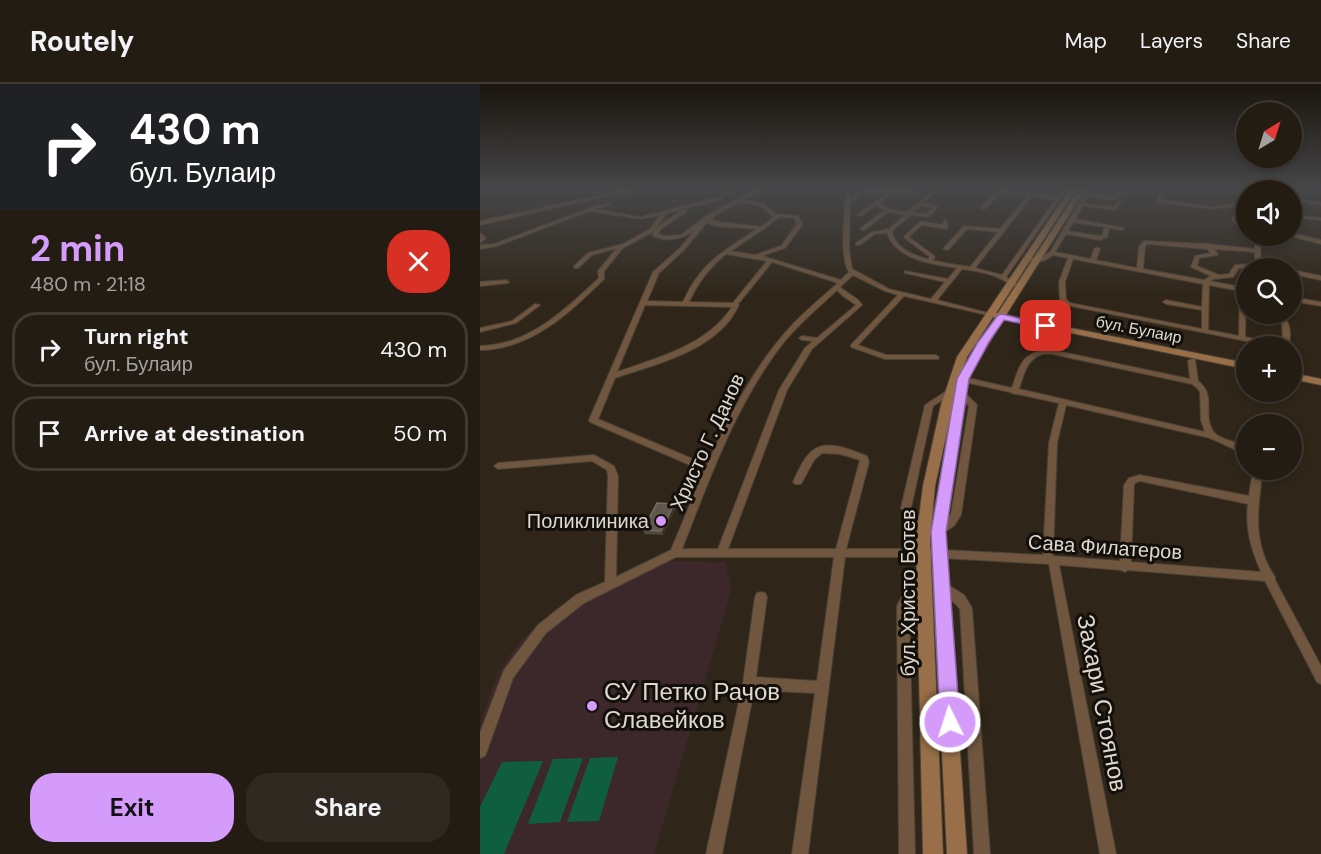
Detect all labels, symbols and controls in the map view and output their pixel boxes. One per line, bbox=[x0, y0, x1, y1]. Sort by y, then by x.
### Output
text: Routely bbox=[30, 23, 134, 60]
text: Map bbox=[1065, 27, 1107, 55]
text: Layers bbox=[1140, 27, 1203, 55]
text: Share bbox=[1236, 27, 1291, 55]
text: 430 m bbox=[129, 102, 261, 157]
north arrow bbox=[1236, 102, 1302, 168]
map controls bbox=[1236, 102, 1302, 480]
icon: right bbox=[30, 108, 108, 186]
text: бул. Булаир bbox=[129, 155, 276, 190]
button: sound bbox=[1236, 180, 1302, 246]
text: 2 min bbox=[30, 225, 125, 272]
button: close bbox=[387, 230, 450, 293]
button: search bbox=[1236, 258, 1302, 324]
text: 480 m · 21:18 bbox=[30, 271, 146, 297]
pin bbox=[1020, 300, 1071, 351]
icon: arrive bbox=[1029, 309, 1062, 342]
street label: бул. Булаир bbox=[1094, 311, 1184, 348]
text: Turn right bbox=[84, 322, 189, 351]
icon: right bbox=[33, 333, 66, 366]
text: 430 m bbox=[380, 335, 447, 364]
button: + bbox=[1236, 336, 1302, 402]
text: бул. Булаир bbox=[84, 351, 193, 377]
street label: Христо Г. Данов bbox=[664, 369, 750, 515]
button: − bbox=[1236, 414, 1302, 480]
icon: arrive bbox=[33, 417, 66, 450]
text: Arrive at destination bbox=[84, 419, 305, 448]
text: 50 m bbox=[393, 419, 447, 448]
place label: Поликлиника bbox=[527, 508, 650, 534]
street label: бул. Христо Ботев bbox=[895, 509, 921, 677]
marker: Поликлиника bbox=[654, 514, 668, 528]
street label: Сава Филатеров bbox=[1027, 529, 1183, 565]
street label: Захари Стоянов bbox=[1070, 612, 1135, 794]
place label: СУ Петко Рачов Славейков bbox=[604, 676, 780, 735]
position arrow bbox=[918, 690, 982, 754]
marker: СУ Петко Рачов Славейков bbox=[585, 699, 599, 713]
button: Exit bbox=[30, 773, 234, 842]
button: Share bbox=[246, 773, 450, 842]

